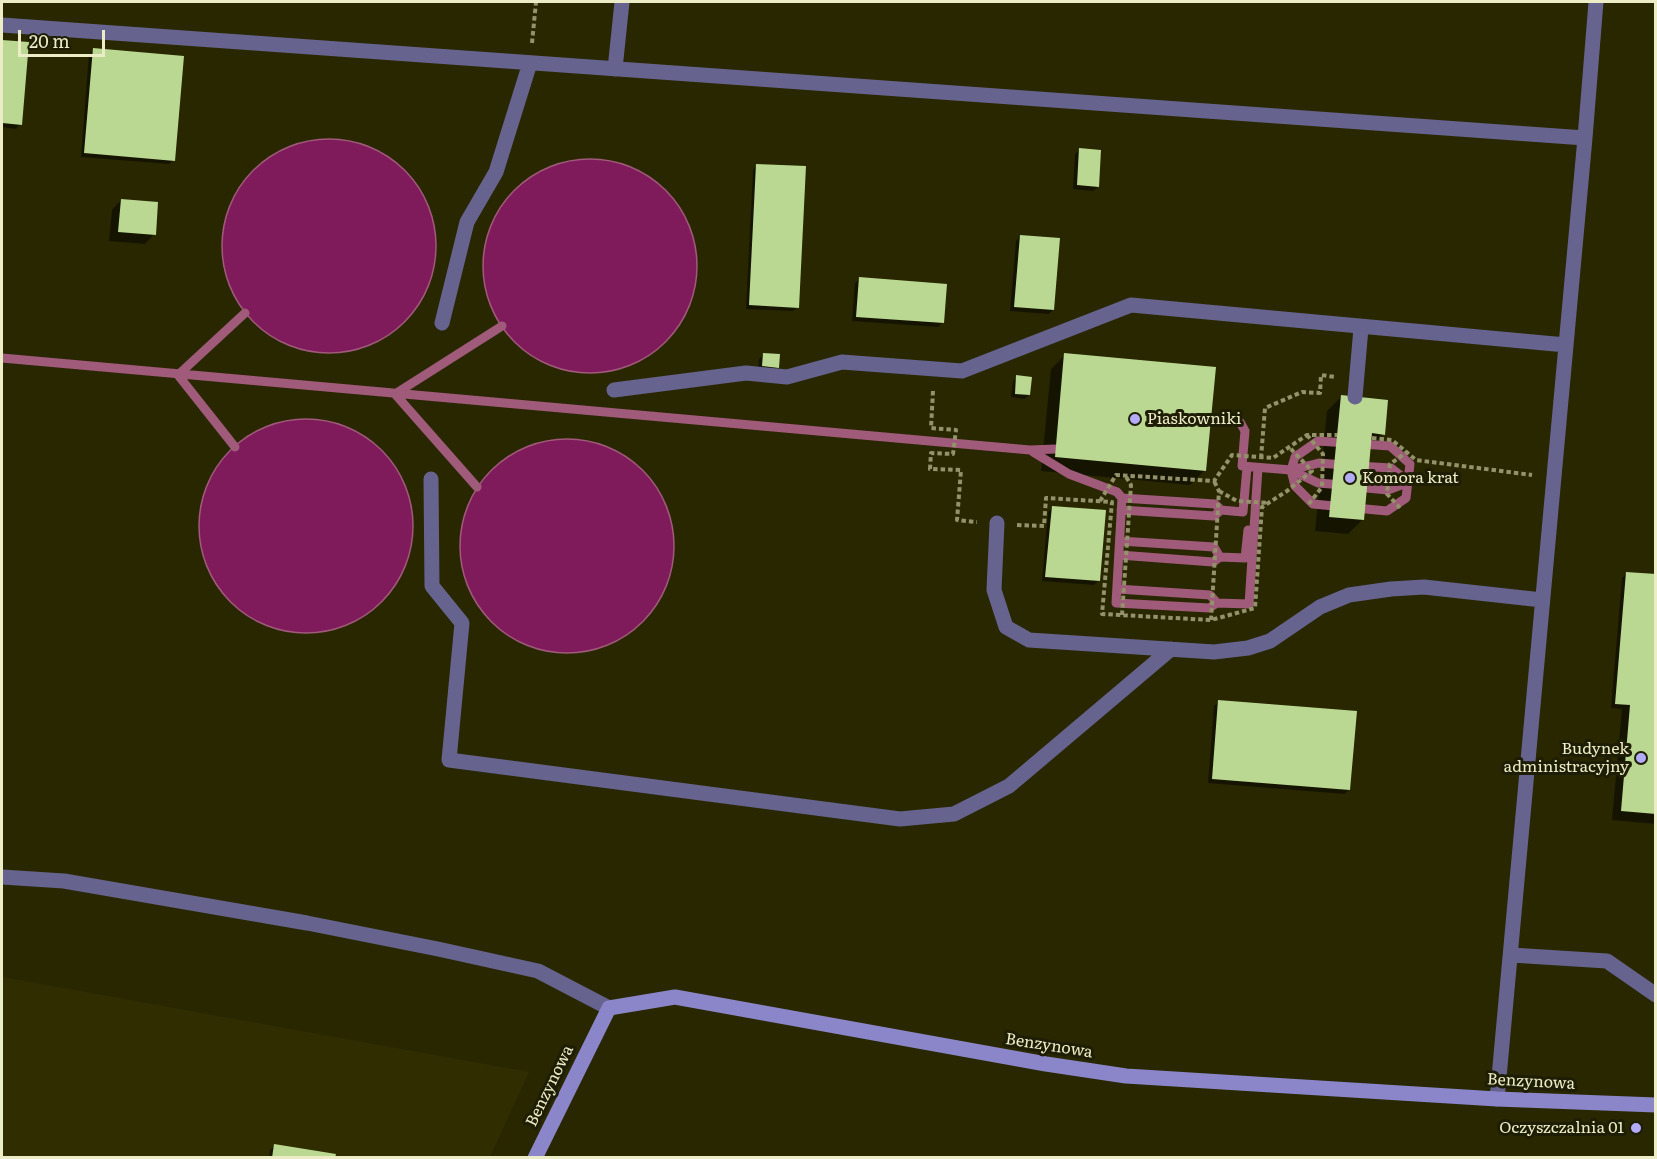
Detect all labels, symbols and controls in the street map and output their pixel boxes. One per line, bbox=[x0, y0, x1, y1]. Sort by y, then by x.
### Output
scale bar bbox=[21, 18, 108, 56]
text: 20 m bbox=[29, 27, 70, 54]
place label: Piaskowniki bbox=[1147, 409, 1241, 429]
marker: Piaskowniki bbox=[1128, 412, 1142, 426]
place label: Komora krat bbox=[1362, 468, 1459, 488]
marker: Komora krat bbox=[1343, 471, 1357, 485]
place label: Budynek administracyjny bbox=[1504, 739, 1629, 777]
marker: Budynek administracyjny bbox=[1634, 751, 1648, 765]
street label: Benzynowa bbox=[1004, 1030, 1094, 1062]
street label: Benzynowa bbox=[522, 1042, 578, 1130]
street label: Benzynowa bbox=[1486, 1070, 1576, 1094]
place label: Oczyszczalnia 01 bbox=[1499, 1118, 1624, 1138]
marker: Oczyszczalnia 01 bbox=[1629, 1121, 1643, 1135]

